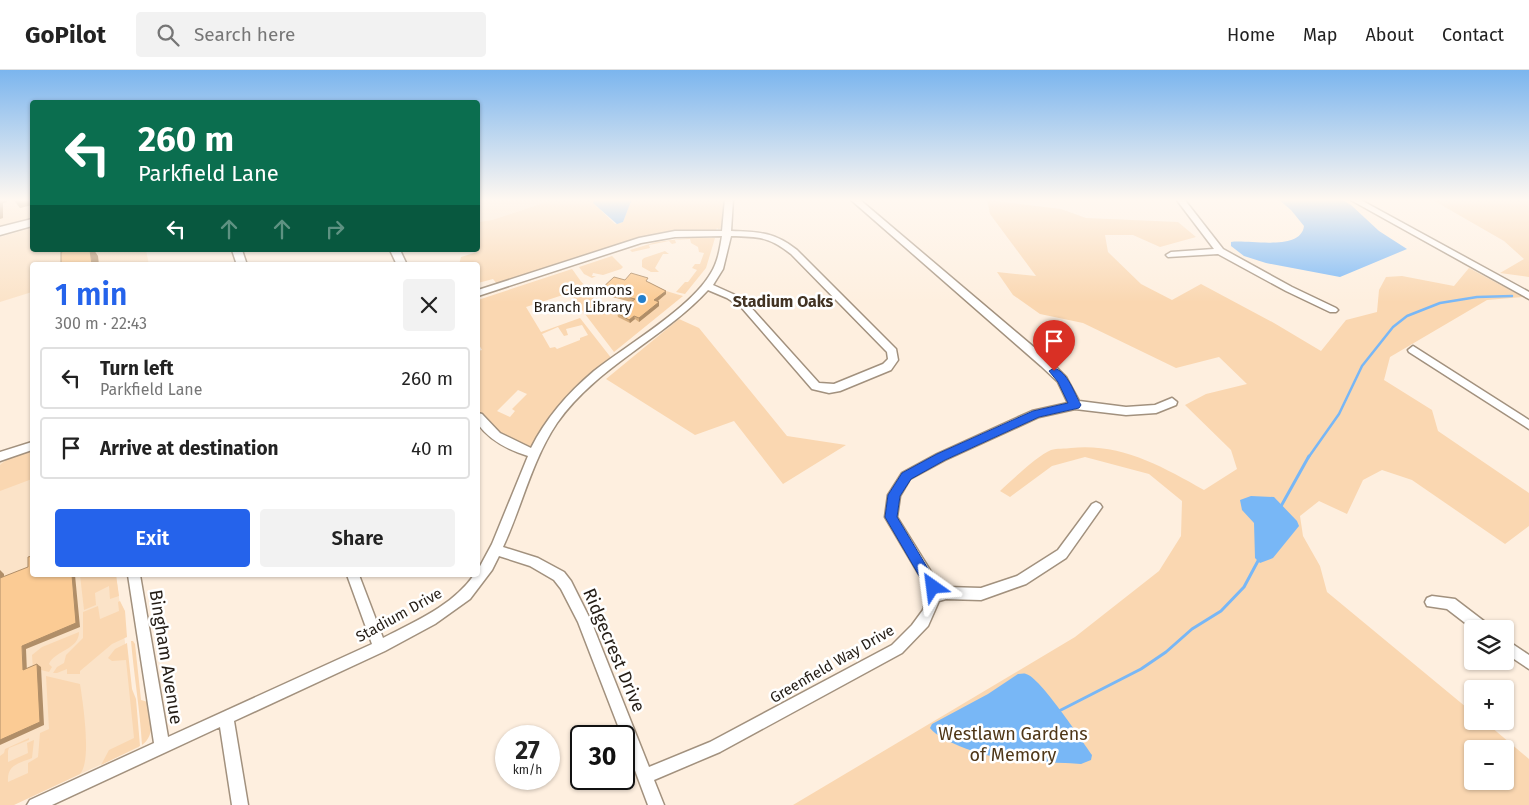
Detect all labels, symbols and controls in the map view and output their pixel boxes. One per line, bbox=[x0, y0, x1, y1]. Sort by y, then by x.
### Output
search box bbox=[136, 12, 486, 57]
text: GoPilot bbox=[25, 21, 106, 49]
icon: search bbox=[154, 21, 182, 49]
text: Search here bbox=[194, 23, 295, 46]
text: Home bbox=[1227, 24, 1275, 46]
text: Map bbox=[1303, 24, 1337, 46]
text: About bbox=[1365, 24, 1414, 46]
text: Contact bbox=[1442, 24, 1504, 46]
text: 260 m bbox=[138, 118, 234, 160]
icon: left bbox=[55, 120, 120, 185]
text: Parkfield Lane bbox=[138, 160, 279, 187]
icon: left bbox=[162, 215, 190, 243]
icon: ahead bbox=[215, 215, 243, 243]
icon: ahead bbox=[268, 215, 296, 243]
icon: right bbox=[321, 215, 349, 243]
text: 1 min bbox=[55, 277, 127, 313]
button: close bbox=[403, 279, 455, 331]
place label: Clemmons Branch Library bbox=[534, 281, 633, 316]
district label: Stadium Oaks bbox=[733, 292, 834, 311]
marker: Clemmons Branch Library bbox=[636, 293, 648, 305]
text: 300 m · 22:43 bbox=[55, 314, 147, 333]
pin bbox=[1033, 320, 1075, 371]
icon: arrive bbox=[1040, 327, 1068, 355]
text: Turn left bbox=[100, 357, 174, 380]
icon: left bbox=[57, 364, 85, 392]
text: 260 m bbox=[402, 367, 453, 390]
text: Parkfield Lane bbox=[100, 380, 202, 399]
icon: arrive bbox=[57, 434, 85, 462]
text: Arrive at destination bbox=[100, 437, 279, 460]
text: 40 m bbox=[411, 437, 453, 460]
button: Exit bbox=[55, 509, 250, 567]
button: Share bbox=[260, 509, 455, 567]
position arrow bbox=[906, 560, 958, 612]
street label: Stadium Drive bbox=[353, 584, 445, 646]
street label: Ridgecrest Drive bbox=[578, 585, 650, 715]
street label: Bingham Avenue bbox=[144, 588, 188, 726]
map controls bbox=[1464, 620, 1514, 790]
button: layers bbox=[1464, 620, 1514, 670]
street label: Greenfield Way Drive bbox=[767, 621, 897, 707]
button: + bbox=[1464, 680, 1514, 730]
park label: Westlawn Gardens of Memory bbox=[938, 723, 1088, 766]
speed limit sign: 30 bbox=[570, 725, 635, 790]
text: 27 bbox=[515, 736, 540, 766]
button: − bbox=[1464, 740, 1514, 790]
text: km/h bbox=[513, 763, 542, 777]

